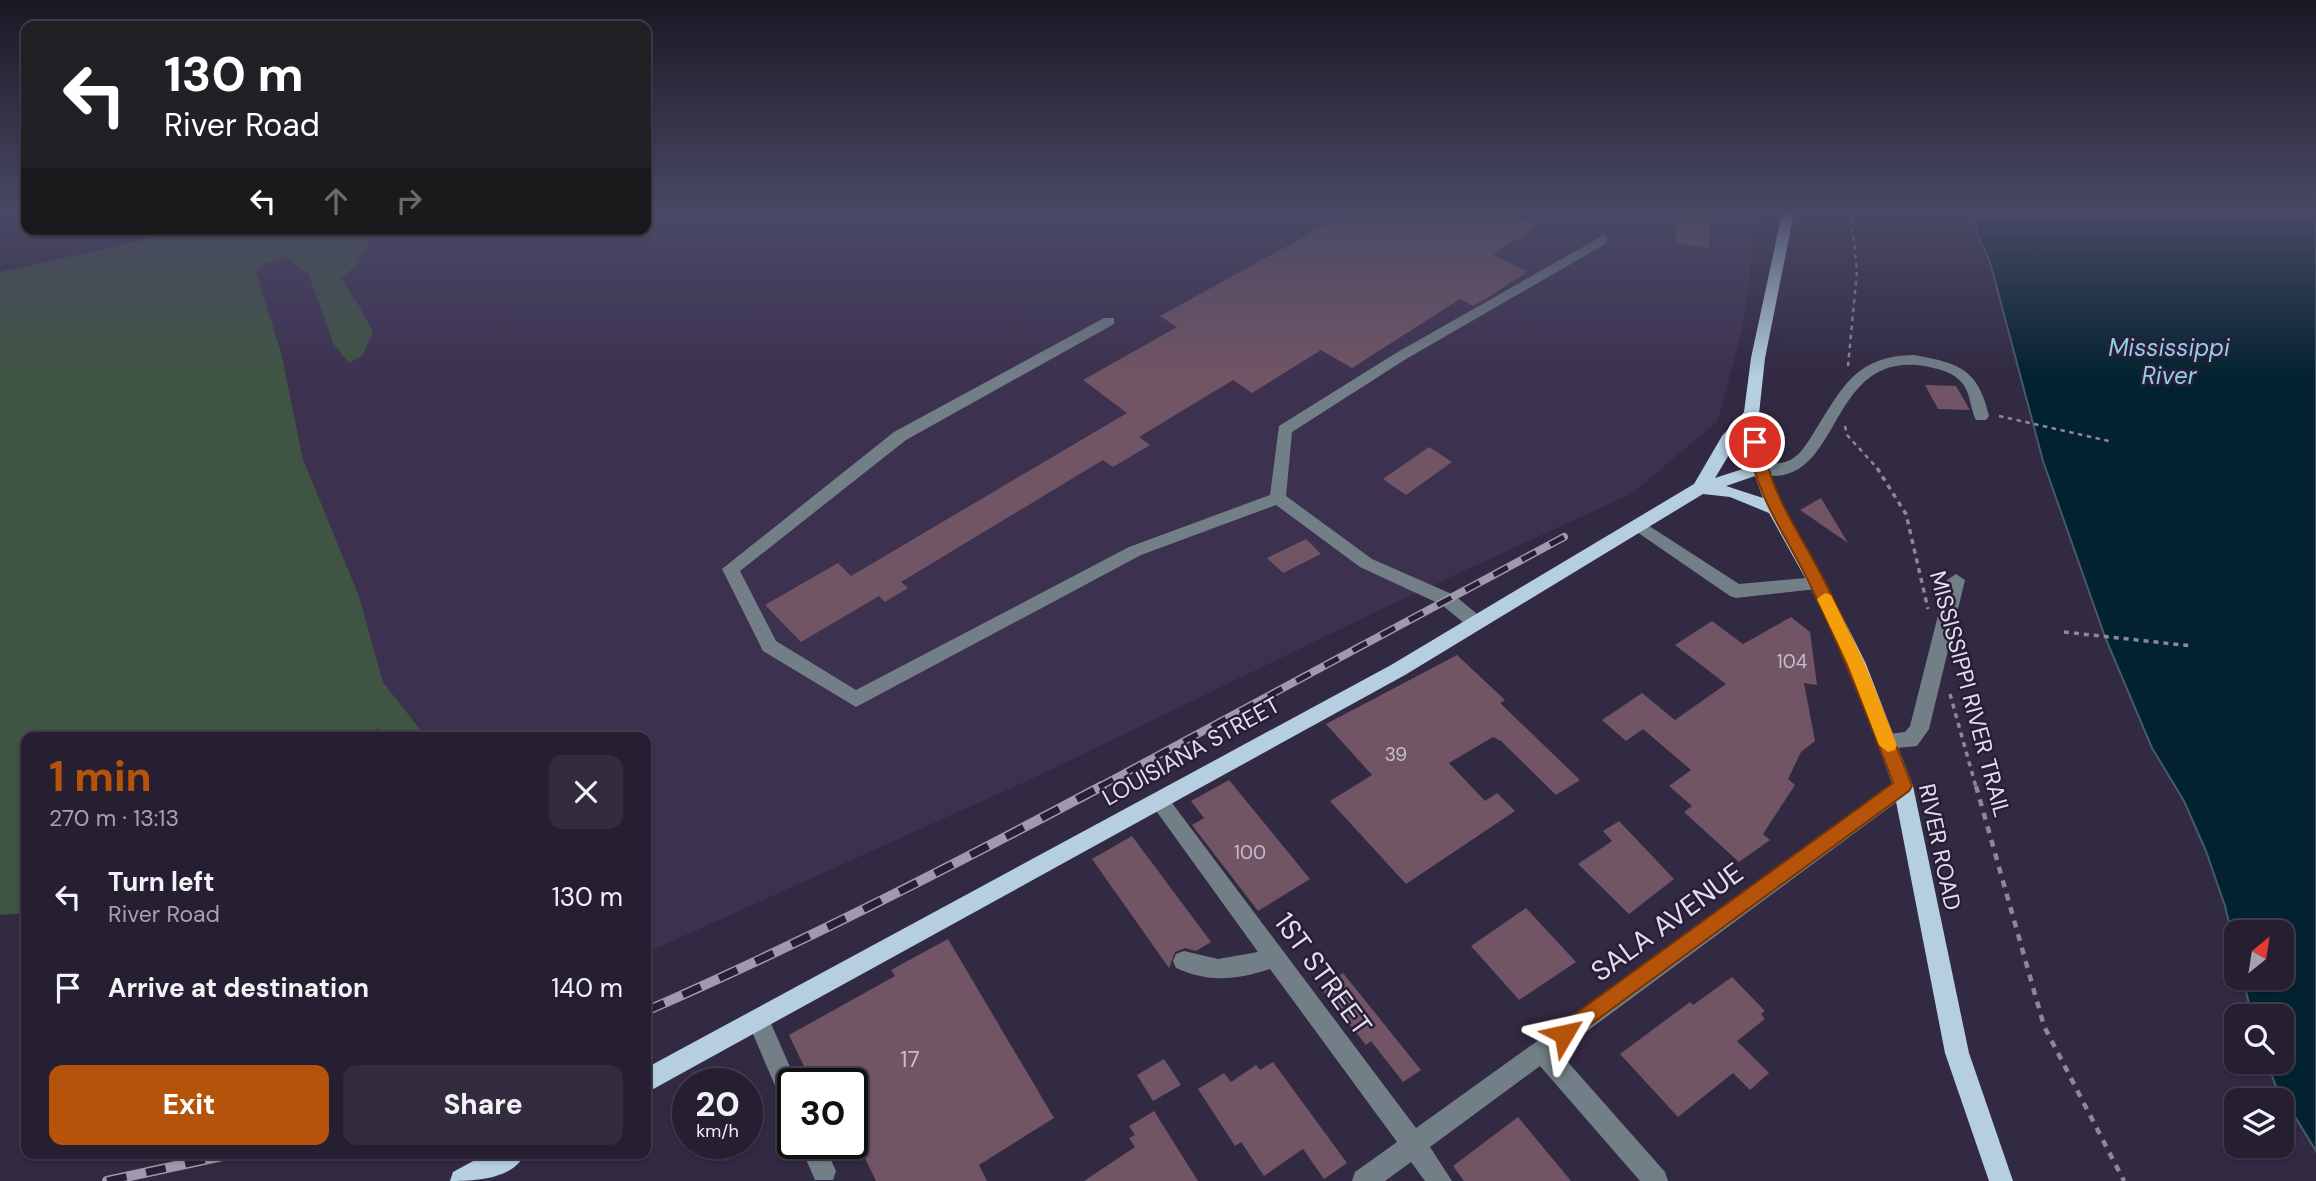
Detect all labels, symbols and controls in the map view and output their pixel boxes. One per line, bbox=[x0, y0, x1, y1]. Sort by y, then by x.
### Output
text: 130 m bbox=[164, 42, 304, 106]
icon: left bbox=[49, 49, 140, 140]
text: River Road bbox=[164, 104, 320, 146]
icon: left bbox=[244, 182, 282, 220]
icon: ahead bbox=[317, 182, 355, 220]
icon: right bbox=[390, 182, 428, 220]
water label: Mississippi River bbox=[2108, 332, 2231, 391]
pin bbox=[1725, 412, 1785, 472]
icon: arrive bbox=[1736, 423, 1774, 461]
street label: MISSISSIPPI RIVER TRAIL bbox=[1923, 568, 2017, 820]
house number: 104 bbox=[1777, 649, 1807, 674]
street label: LOUISIANA STREET bbox=[1097, 690, 1285, 812]
house number: 39 bbox=[1385, 742, 1407, 767]
text: 1 min bbox=[49, 749, 152, 804]
button: close bbox=[549, 755, 623, 829]
street label: RIVER ROAD bbox=[1912, 781, 1968, 913]
text: 270 m · 13:13 bbox=[49, 803, 179, 833]
house number: 100 bbox=[1234, 840, 1266, 865]
street label: SALA AVENUE bbox=[1583, 854, 1751, 990]
text: Turn left bbox=[108, 865, 215, 899]
icon: left bbox=[49, 878, 87, 916]
text: 130 m bbox=[552, 880, 623, 914]
text: River Road bbox=[108, 899, 220, 929]
street label: 1ST STREET bbox=[1266, 905, 1380, 1043]
north arrow bbox=[2224, 920, 2294, 990]
map controls bbox=[2224, 920, 2294, 1158]
icon: arrive bbox=[49, 969, 87, 1007]
text: Arrive at destination bbox=[108, 971, 369, 1005]
text: 140 m bbox=[551, 971, 623, 1005]
position arrow bbox=[1527, 997, 1601, 1071]
button: search bbox=[2224, 1004, 2294, 1074]
house number: 17 bbox=[900, 1044, 920, 1074]
button: Exit bbox=[49, 1065, 329, 1145]
button: Share bbox=[343, 1065, 623, 1145]
speed limit sign: 30 bbox=[777, 1068, 868, 1159]
text: 20 bbox=[695, 1081, 740, 1127]
button: layers bbox=[2224, 1088, 2294, 1158]
text: km/h bbox=[696, 1119, 739, 1143]

